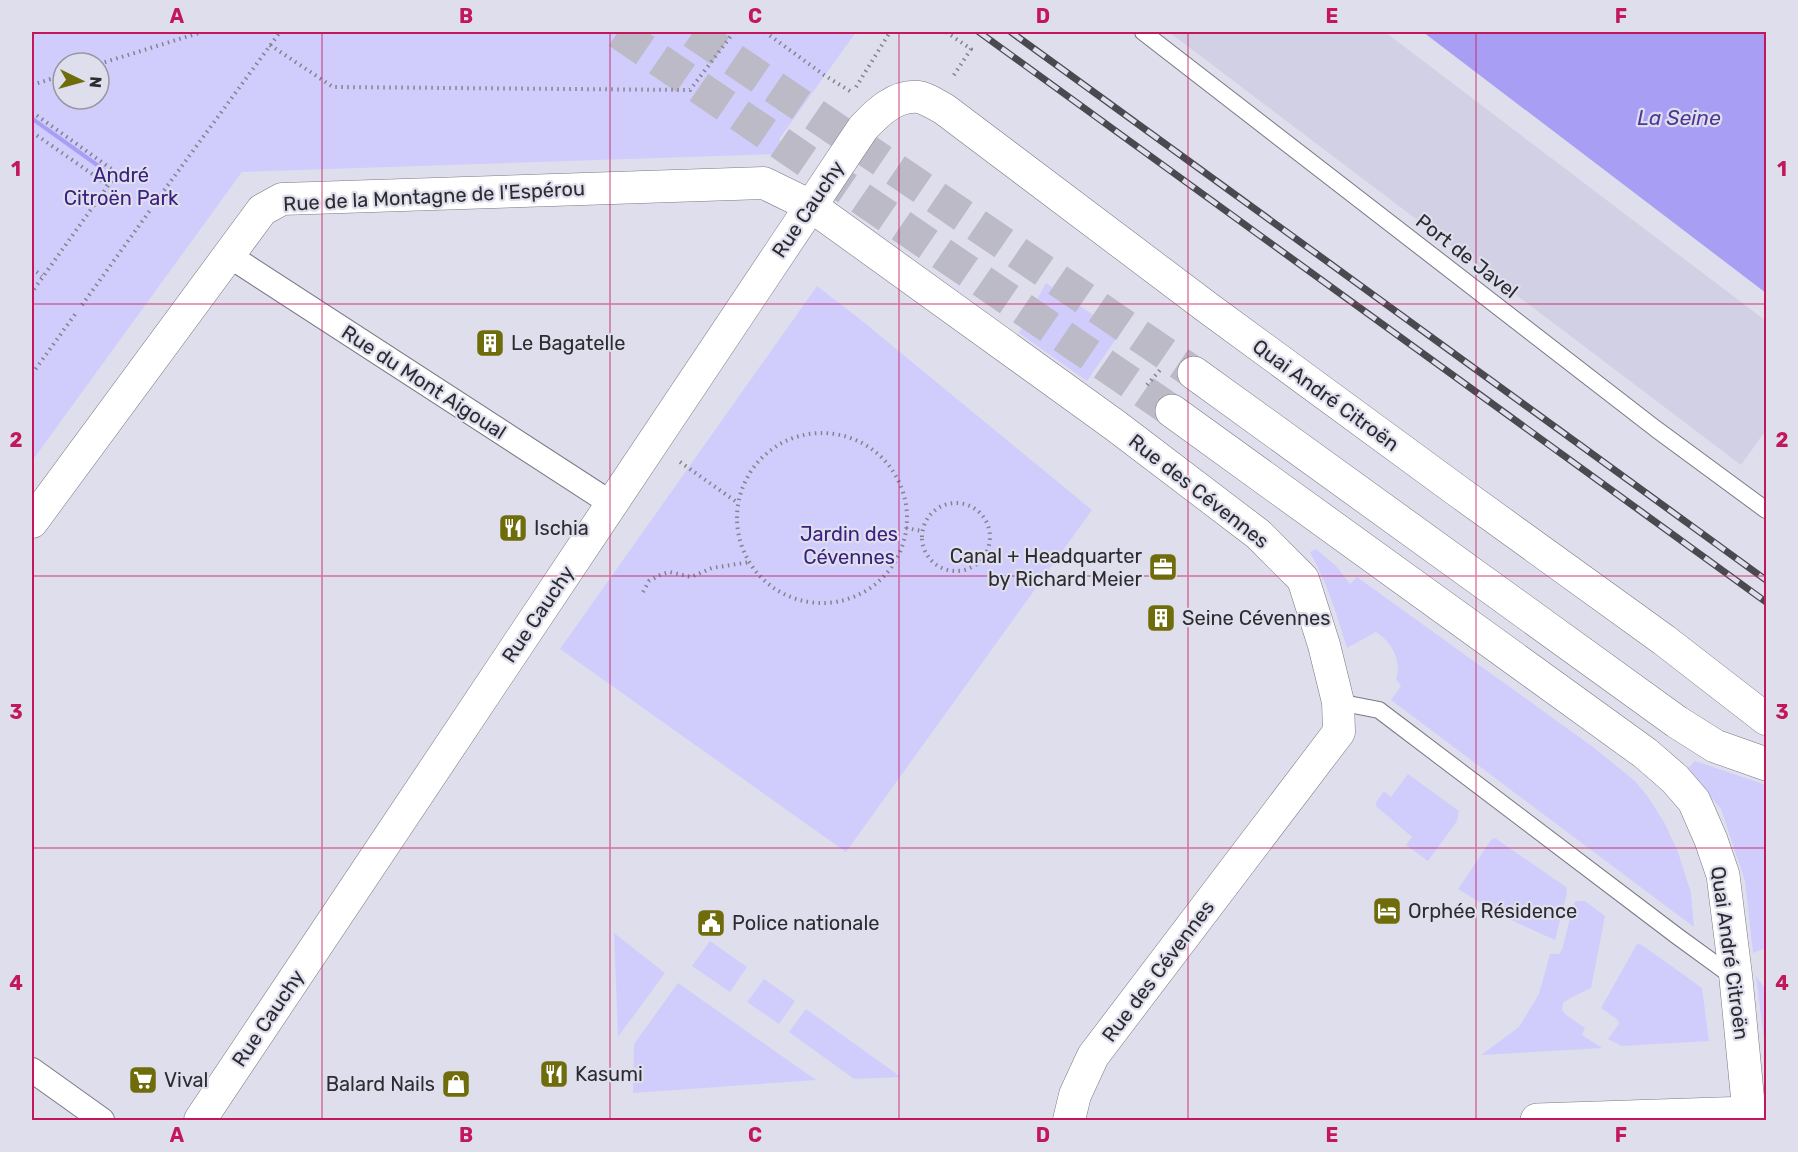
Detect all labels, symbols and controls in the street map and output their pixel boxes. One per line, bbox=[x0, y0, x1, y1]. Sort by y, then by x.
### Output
text: A bbox=[170, 4, 185, 28]
text: B bbox=[459, 4, 473, 28]
text: C bbox=[748, 4, 762, 28]
text: D bbox=[1036, 4, 1050, 28]
text: E bbox=[1326, 4, 1338, 28]
text: F bbox=[1615, 4, 1627, 28]
north arrow bbox=[51, 51, 111, 111]
text: N bbox=[85, 76, 105, 89]
water label: La Seine bbox=[1637, 105, 1721, 130]
street label: Rue Cauchy bbox=[767, 156, 849, 262]
text: 1 bbox=[11, 157, 21, 181]
text: 1 bbox=[1777, 157, 1787, 181]
park label: André Citroën Park bbox=[64, 163, 179, 210]
street label: Rue de la Montagne de l'Espérou bbox=[283, 176, 585, 216]
street label: Port de Javel bbox=[1411, 209, 1523, 303]
street label: Rue du Mont Aigoual bbox=[337, 320, 511, 444]
building icon: Le Bagatelle bbox=[474, 327, 506, 359]
place label: Le Bagatelle bbox=[511, 331, 625, 355]
street label: Quai André Citroën bbox=[1248, 334, 1404, 456]
text: 2 bbox=[10, 428, 23, 452]
text: 2 bbox=[1776, 428, 1789, 452]
street label: Rue des Cévennes bbox=[1124, 429, 1274, 553]
restaurant icon: Ischia bbox=[497, 512, 529, 544]
place label: Ischia bbox=[534, 516, 589, 540]
park label: Jardin des Cévennes bbox=[800, 522, 898, 569]
place label: Canal + Headquarter by Richard Meier bbox=[950, 544, 1142, 591]
office icon: Canal + Headquarter by Richard Meier bbox=[1147, 551, 1179, 583]
street label: Rue Cauchy bbox=[497, 561, 579, 667]
building icon: Seine Cévennes bbox=[1145, 602, 1177, 634]
place label: Seine Cévennes bbox=[1182, 606, 1330, 630]
text: 3 bbox=[9, 700, 23, 724]
text: 3 bbox=[1775, 700, 1789, 724]
street label: Quai André Citroën bbox=[1706, 865, 1754, 1041]
street label: Rue des Cévennes bbox=[1097, 895, 1219, 1047]
hotel icon: Orphée Résidence bbox=[1371, 895, 1403, 927]
place label: Orphée Résidence bbox=[1408, 899, 1577, 923]
public building icon: Police nationale bbox=[695, 907, 727, 939]
place label: Police nationale bbox=[732, 911, 879, 935]
street label: Rue Cauchy bbox=[227, 965, 309, 1071]
text: 4 bbox=[9, 971, 23, 995]
text: 4 bbox=[1775, 971, 1789, 995]
restaurant icon: Kasumi bbox=[538, 1058, 570, 1090]
place label: Kasumi bbox=[575, 1062, 643, 1086]
supermarket icon: Vival bbox=[127, 1064, 159, 1096]
place label: Vival bbox=[164, 1068, 208, 1092]
shop icon: Balard Nails bbox=[440, 1068, 472, 1100]
place label: Balard Nails bbox=[326, 1072, 435, 1096]
text: A bbox=[170, 1123, 185, 1147]
text: B bbox=[459, 1123, 473, 1147]
text: C bbox=[748, 1123, 762, 1147]
text: D bbox=[1036, 1123, 1050, 1147]
text: E bbox=[1326, 1123, 1338, 1147]
text: F bbox=[1615, 1123, 1627, 1147]

